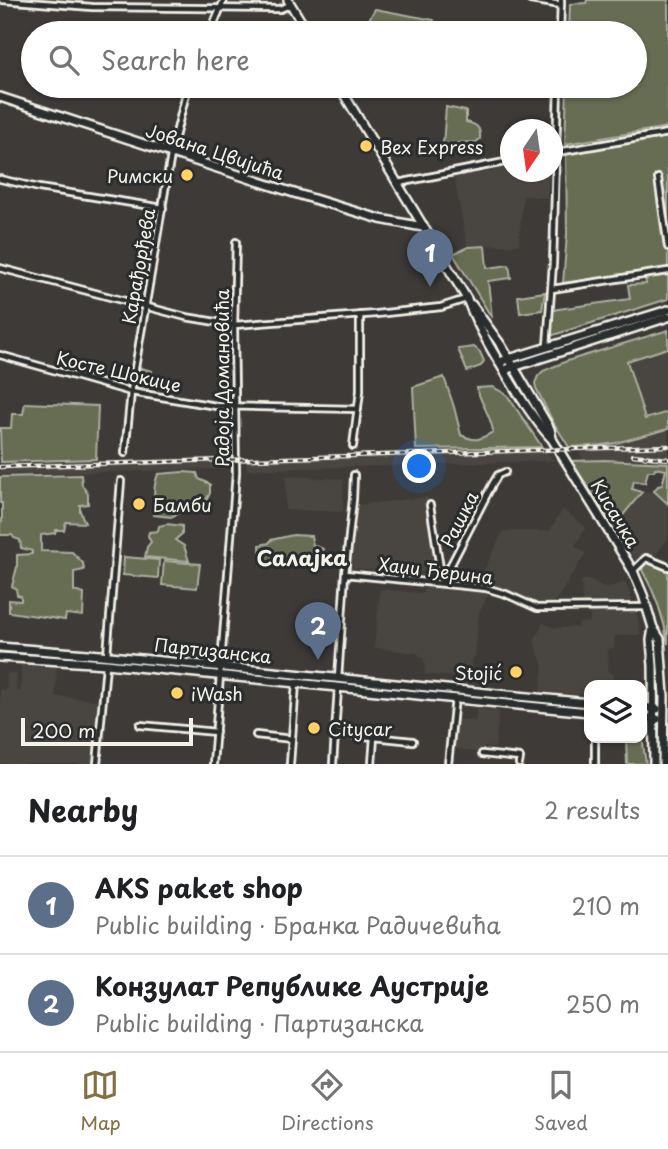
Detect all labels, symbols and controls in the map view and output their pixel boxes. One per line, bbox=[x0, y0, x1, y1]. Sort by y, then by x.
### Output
search box bbox=[21, 21, 647, 98]
text: Search here bbox=[101, 40, 250, 79]
icon: search bbox=[45, 41, 83, 79]
street label: Јована Цвијића bbox=[142, 116, 288, 186]
north arrow bbox=[500, 119, 563, 182]
place label: Bex Express bbox=[380, 133, 483, 160]
marker: Bex Express bbox=[358, 138, 374, 154]
place label: Римски bbox=[107, 162, 173, 189]
marker: Римски bbox=[179, 167, 195, 183]
street label: Карађорђева bbox=[115, 205, 162, 326]
pin: 1 bbox=[407, 229, 453, 287]
street label: Радоја Домановића bbox=[208, 288, 235, 467]
street label: Косте Шокице bbox=[54, 344, 184, 398]
your location bbox=[402, 449, 436, 483]
street label: Кисачка bbox=[585, 474, 647, 553]
street label: Рашка bbox=[433, 486, 485, 552]
place label: Бамби bbox=[153, 491, 212, 518]
marker: Бамби bbox=[131, 496, 147, 512]
district label: Салајка bbox=[256, 541, 348, 573]
street label: Хаџи Ђерина bbox=[377, 550, 495, 590]
pin: 2 bbox=[295, 602, 341, 660]
street label: Партизанска bbox=[153, 630, 274, 670]
place label: Stojić bbox=[455, 659, 502, 686]
marker: Stojić bbox=[508, 664, 524, 680]
place label: iWash bbox=[191, 680, 243, 707]
map controls bbox=[584, 680, 647, 743]
button: layers bbox=[584, 680, 647, 743]
marker: iWash bbox=[169, 685, 185, 701]
scale bar bbox=[21, 715, 192, 747]
place label: Citycar bbox=[328, 715, 393, 742]
text: 200 m bbox=[32, 716, 95, 744]
marker: Citycar bbox=[306, 720, 322, 736]
text: Nearby bbox=[28, 787, 138, 832]
text: 2 results bbox=[544, 792, 640, 827]
text: AKS paket shop bbox=[95, 868, 303, 907]
text: 1 bbox=[46, 888, 57, 923]
text: 210 m bbox=[572, 888, 640, 923]
text: Public building · Бранка Радичевића bbox=[95, 907, 501, 942]
text: Конзулат Републике Аустрије bbox=[95, 966, 489, 1005]
text: 2 bbox=[43, 986, 59, 1021]
text: 250 m bbox=[566, 986, 640, 1021]
text: Public building · Партизанска bbox=[95, 1005, 424, 1040]
tab: Map bbox=[80, 1066, 121, 1136]
tab: Directions bbox=[281, 1066, 374, 1136]
tab: Saved bbox=[534, 1066, 588, 1136]

